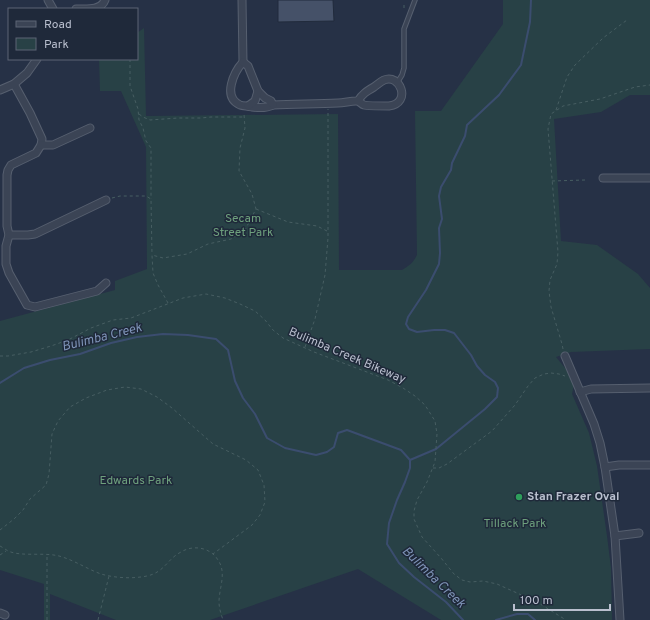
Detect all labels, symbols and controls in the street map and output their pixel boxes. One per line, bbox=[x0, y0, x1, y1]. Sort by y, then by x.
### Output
legend bbox=[8, 8, 138, 60]
text: Road bbox=[44, 17, 72, 33]
text: Park bbox=[44, 37, 69, 53]
park label: Secam Street Park bbox=[213, 211, 273, 241]
water label: Bulimba Creek bbox=[60, 320, 144, 356]
street label: Bulimba Creek Bikeway bbox=[286, 324, 408, 388]
park label: Edwards Park bbox=[100, 473, 172, 489]
place label: Stan Frazer Oval bbox=[527, 489, 619, 505]
marker: Stan Frazer Oval bbox=[514, 492, 524, 502]
park label: Tillack Park bbox=[484, 516, 546, 532]
water label: Bulimba Creek bbox=[398, 544, 468, 613]
scale bar bbox=[514, 586, 610, 612]
text: 100 m bbox=[520, 593, 553, 609]

